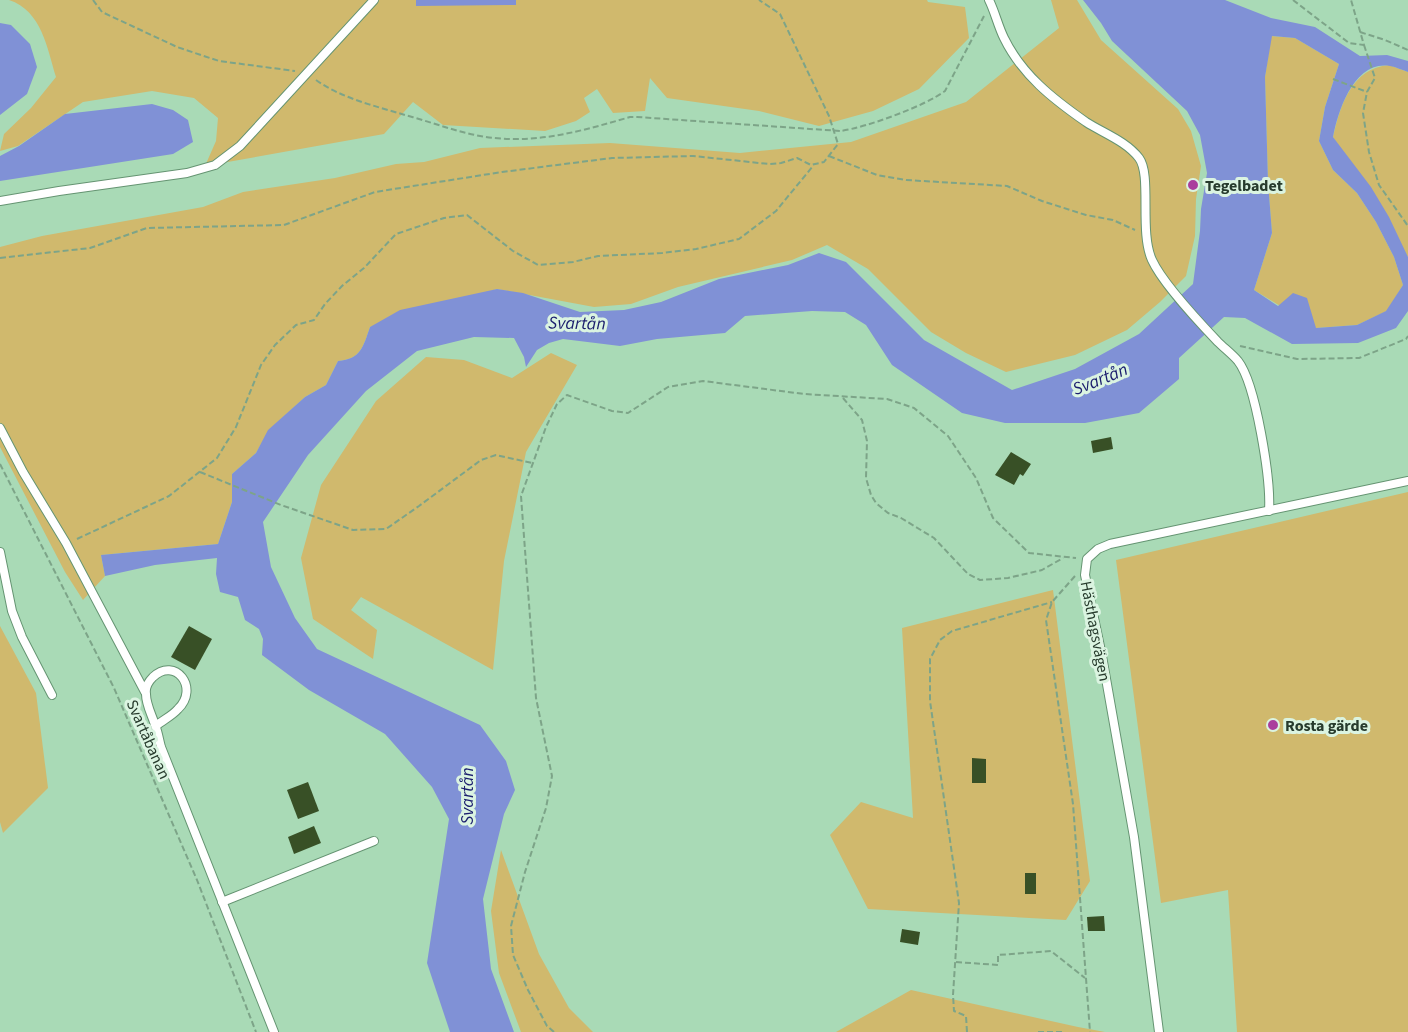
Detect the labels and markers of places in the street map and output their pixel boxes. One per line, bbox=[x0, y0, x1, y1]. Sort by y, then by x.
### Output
place label: Tegelbadet bbox=[1205, 175, 1283, 197]
marker: Tegelbadet bbox=[1186, 178, 1200, 192]
place label: Rosta gärde bbox=[1285, 715, 1368, 737]
marker: Rosta gärde bbox=[1266, 718, 1280, 732]

